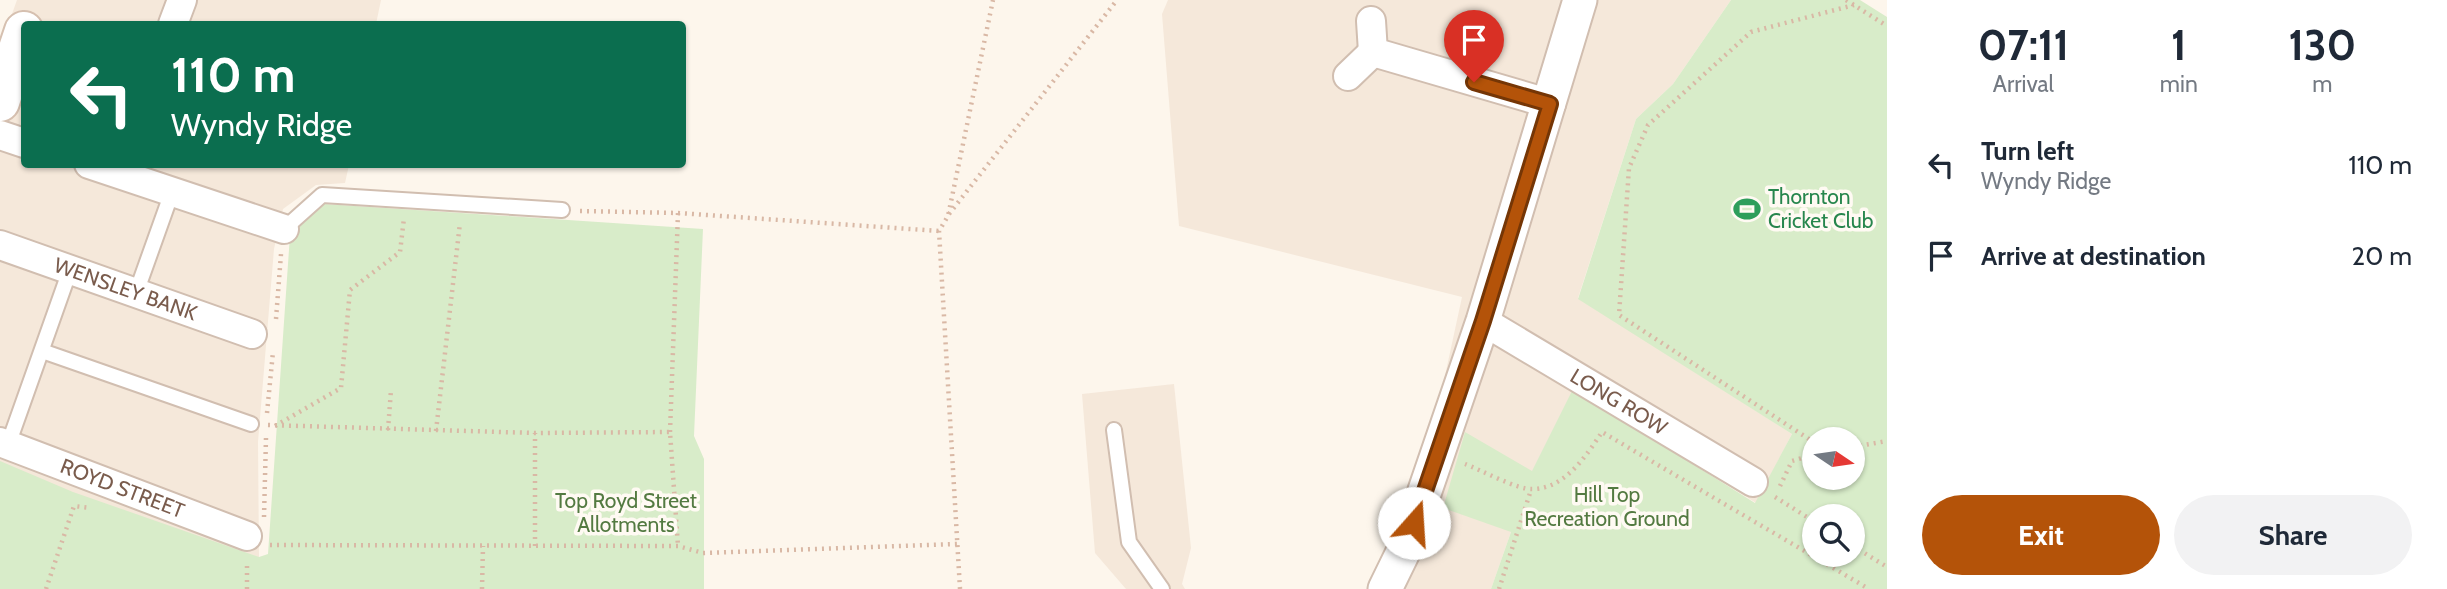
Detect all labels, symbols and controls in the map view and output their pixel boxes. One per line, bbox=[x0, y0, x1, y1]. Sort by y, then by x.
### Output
pin bbox=[1444, 10, 1504, 82]
text: 07:11 bbox=[1978, 19, 2069, 71]
text: 1 bbox=[2171, 19, 2187, 71]
text: 130 bbox=[2288, 19, 2356, 71]
icon: arrive bbox=[1455, 21, 1493, 59]
text: 110 m bbox=[171, 45, 295, 104]
icon: left bbox=[56, 49, 147, 140]
text: Arrival bbox=[1993, 70, 2054, 98]
text: min bbox=[2160, 70, 2198, 98]
text: m bbox=[2312, 70, 2332, 98]
text: Wyndy Ridge bbox=[171, 105, 352, 144]
text: Turn left bbox=[1981, 135, 2074, 167]
icon: left bbox=[1922, 146, 1960, 184]
text: 110 m bbox=[2348, 149, 2412, 181]
text: Wyndy Ridge bbox=[1981, 167, 2111, 195]
place label: Thornton Cricket Club bbox=[1768, 184, 1873, 233]
sports icon: Thornton Cricket Club bbox=[1732, 194, 1762, 224]
icon: arrive bbox=[1922, 237, 1960, 275]
text: Arrive at destination bbox=[1981, 240, 2206, 272]
text: 20 m bbox=[2352, 240, 2412, 272]
street label: WENSLEY BANK bbox=[51, 252, 200, 326]
street label: LONG ROW bbox=[1566, 363, 1672, 440]
north arrow bbox=[1802, 427, 1866, 490]
map controls bbox=[1802, 427, 1865, 567]
street label: ROYD STREET bbox=[57, 453, 188, 523]
park label: Hill Top Recreation Ground bbox=[1524, 482, 1690, 531]
position arrow bbox=[1377, 486, 1451, 560]
park label: Top Royd Street Allotments bbox=[555, 488, 697, 537]
button: Exit bbox=[1922, 495, 2160, 575]
button: Share bbox=[2174, 495, 2412, 575]
button: search bbox=[1802, 504, 1865, 567]

